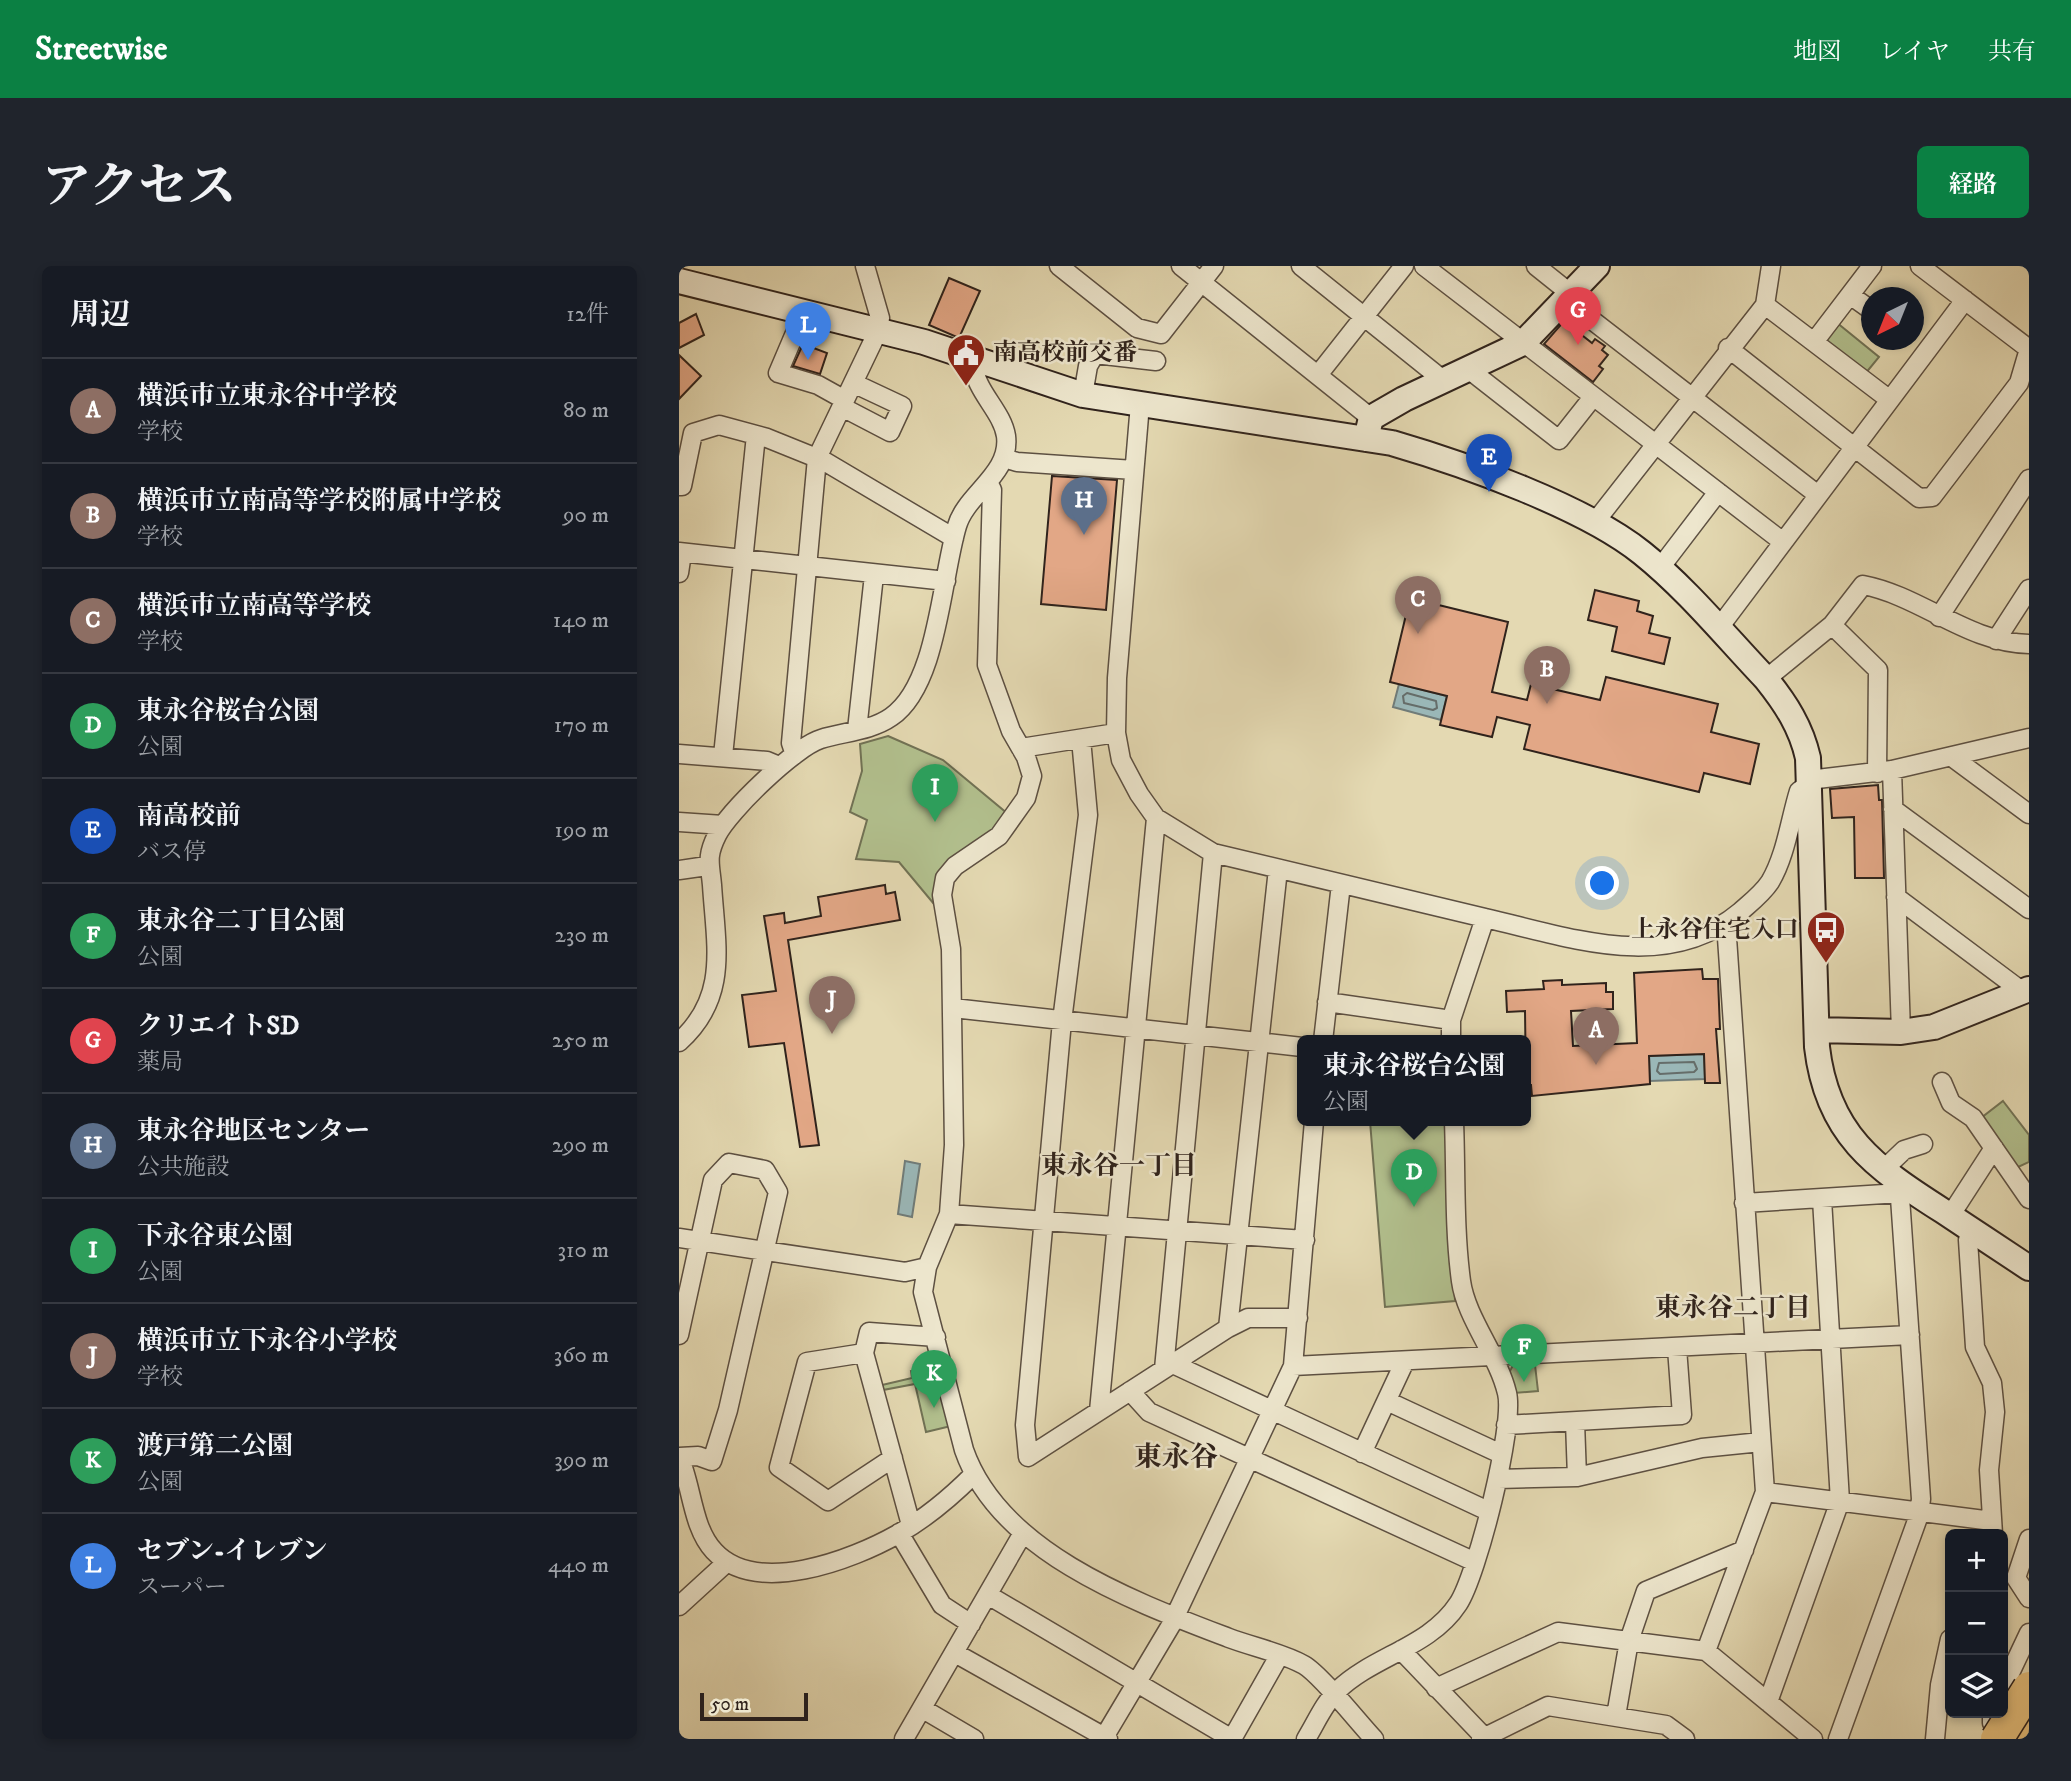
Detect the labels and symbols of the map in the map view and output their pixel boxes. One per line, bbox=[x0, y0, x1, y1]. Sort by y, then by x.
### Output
pin: G bbox=[1555, 287, 1601, 345]
north arrow bbox=[1861, 287, 1924, 350]
pin: L bbox=[785, 302, 831, 360]
public building icon: 南高校前交番 bbox=[945, 332, 987, 387]
place label: 南高校前交番 bbox=[993, 338, 1137, 368]
pin: E bbox=[1466, 434, 1512, 492]
pin: H bbox=[1061, 477, 1107, 535]
pin: C bbox=[1395, 576, 1441, 634]
pin: B bbox=[1524, 646, 1570, 704]
pin: I bbox=[912, 764, 958, 822]
your location bbox=[1585, 866, 1619, 900]
bus stop icon: 上永谷住宅入口 bbox=[1805, 909, 1847, 964]
place label: 上永谷住宅入口 bbox=[1631, 915, 1799, 945]
pin: J bbox=[809, 976, 855, 1034]
pin: A bbox=[1573, 1007, 1619, 1065]
pin: D bbox=[1391, 1149, 1437, 1207]
district label: 東永谷一丁目 bbox=[1041, 1150, 1197, 1183]
district label: 東永谷二丁目 bbox=[1655, 1292, 1811, 1325]
pin: F bbox=[1501, 1324, 1547, 1382]
pin: K bbox=[911, 1350, 957, 1408]
district label: 東永谷 bbox=[1134, 1440, 1218, 1475]
scale bar bbox=[700, 1690, 809, 1722]

